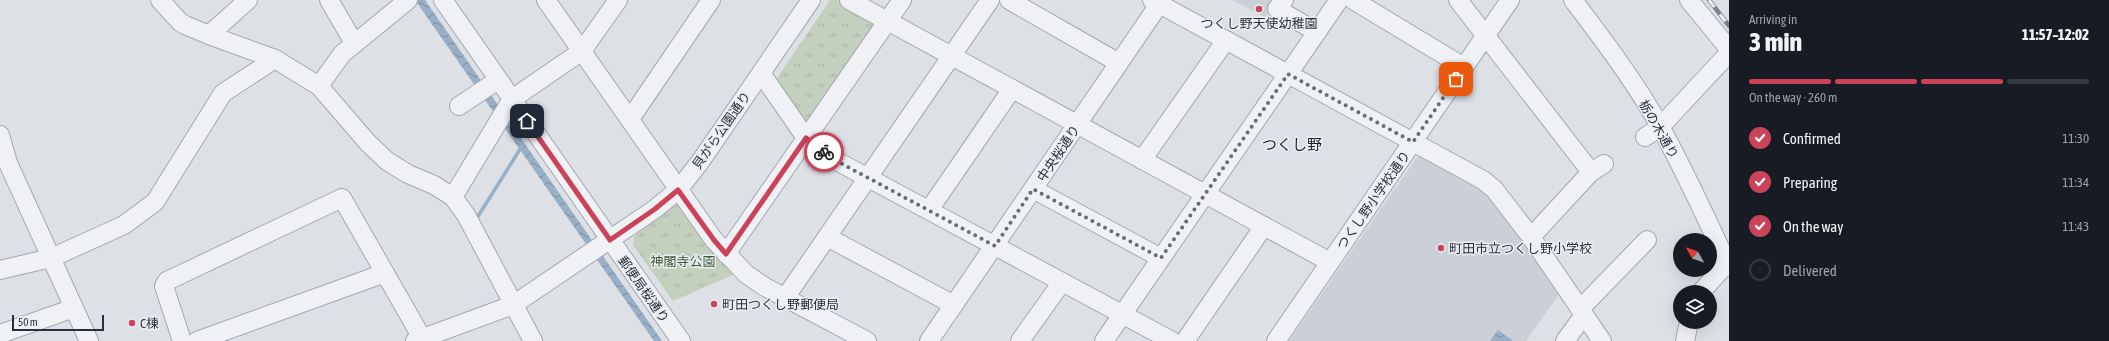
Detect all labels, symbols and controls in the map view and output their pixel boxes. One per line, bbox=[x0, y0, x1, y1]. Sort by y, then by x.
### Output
marker: つくし野天使幼稚園 bbox=[1254, 4, 1264, 14]
text: Arriving in bbox=[1749, 12, 1797, 27]
place label: つくし野天使幼稚園 bbox=[1200, 16, 1318, 31]
text: 11:57–12:02 bbox=[2022, 26, 2089, 43]
text: 3 min bbox=[1749, 27, 1802, 57]
pin bbox=[1439, 62, 1473, 96]
icon: bag bbox=[1445, 68, 1467, 90]
street label: 貝がら公園通り bbox=[689, 89, 754, 172]
text: On the way · 260 m bbox=[1749, 90, 1837, 105]
street label: 栃の木通り bbox=[1636, 97, 1681, 161]
pin bbox=[510, 104, 544, 138]
icon: home bbox=[516, 110, 538, 132]
street label: 中央桜通り bbox=[1034, 122, 1083, 184]
icon: check bbox=[1749, 127, 1771, 149]
text: Confirmed bbox=[1783, 130, 1841, 147]
text: 11:30 bbox=[2062, 131, 2089, 146]
courier bbox=[804, 132, 844, 172]
district label: つくし野 bbox=[1262, 136, 1322, 153]
icon: bike bbox=[813, 141, 835, 163]
street label: つくし野小学校通り bbox=[1334, 148, 1413, 253]
icon: check bbox=[1749, 171, 1771, 193]
text: Preparing bbox=[1783, 174, 1837, 191]
text: 11:34 bbox=[2062, 175, 2089, 190]
icon: check bbox=[1749, 215, 1771, 237]
text: On the way bbox=[1783, 218, 1844, 235]
text: 11:43 bbox=[2062, 219, 2089, 234]
north arrow bbox=[1673, 233, 1717, 277]
map controls bbox=[1673, 233, 1717, 329]
place label: 町田市立つくし野小学校 bbox=[1449, 241, 1592, 256]
marker: 町田市立つくし野小学校 bbox=[1436, 243, 1446, 253]
street label: 郵便局桜通り bbox=[615, 253, 672, 326]
park label: 神閣寺公園 bbox=[650, 254, 716, 269]
text: Delivered bbox=[1783, 262, 1837, 279]
button: layers bbox=[1673, 285, 1717, 329]
place label: 町田つくし野郵便局 bbox=[722, 297, 839, 312]
marker: 町田つくし野郵便局 bbox=[709, 299, 719, 309]
scale bar bbox=[12, 313, 104, 332]
text: 50 m bbox=[18, 316, 38, 328]
place label: C棟 bbox=[140, 316, 159, 331]
marker: C棟 bbox=[127, 318, 137, 328]

